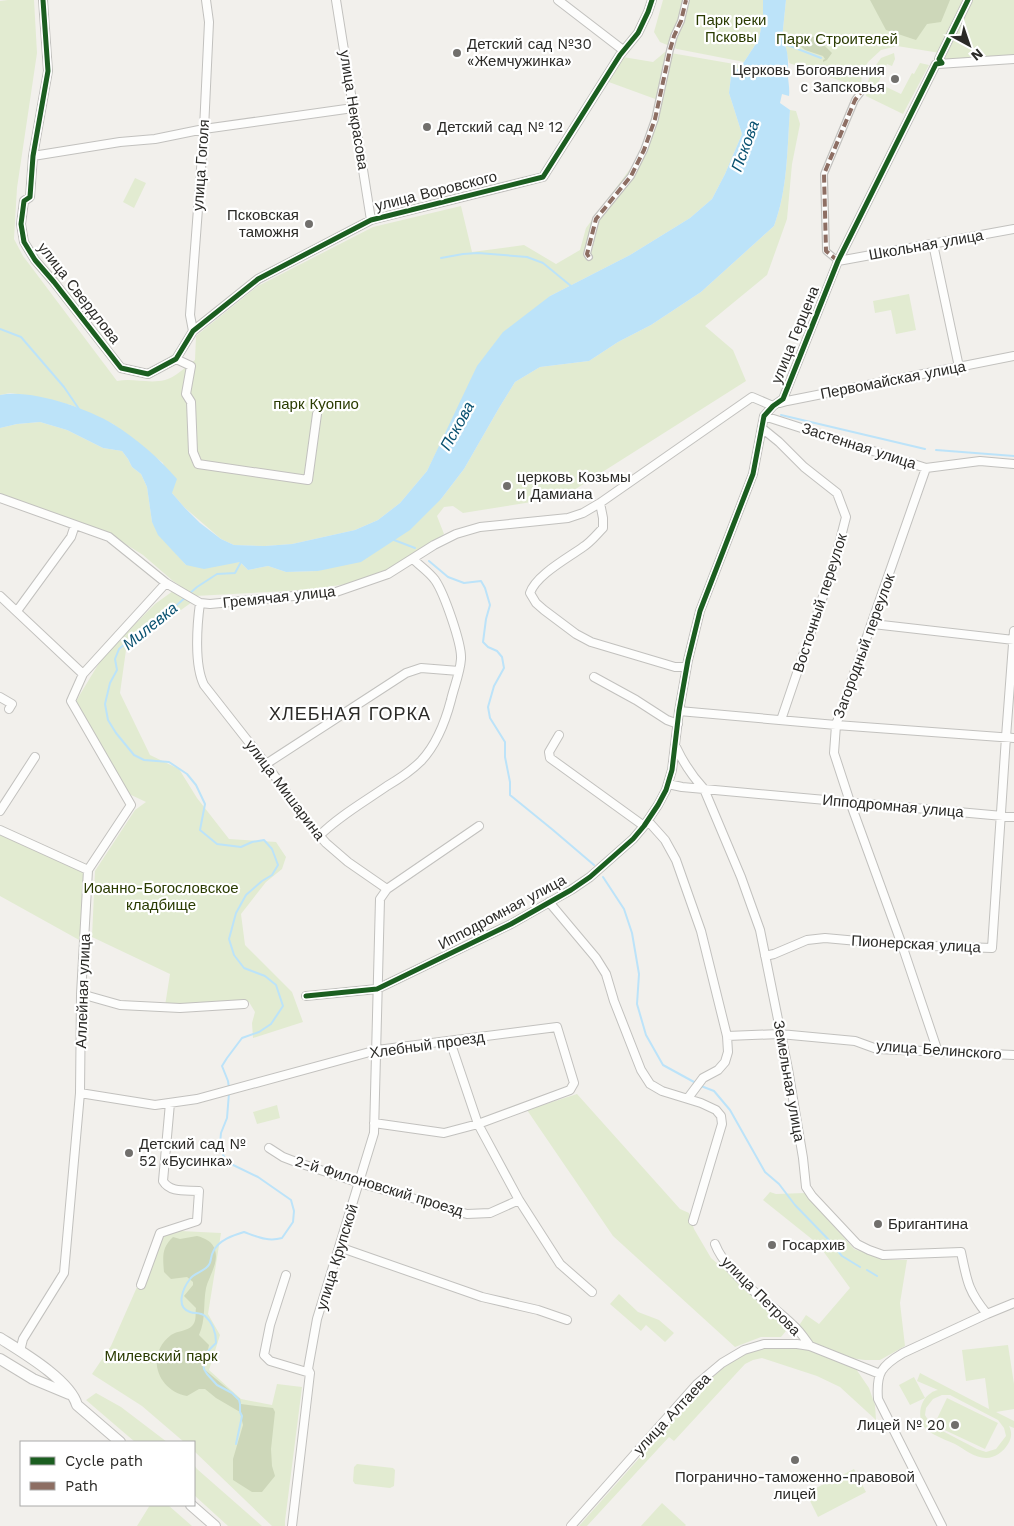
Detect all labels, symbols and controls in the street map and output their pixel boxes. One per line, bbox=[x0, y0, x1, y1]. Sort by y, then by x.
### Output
park label: Парк реки Псковы bbox=[696, 11, 766, 46]
north arrow bbox=[944, 20, 994, 70]
park label: Парк Строителей bbox=[776, 30, 898, 48]
place label: Детский сад №30 «Жемчужинка» bbox=[467, 35, 592, 70]
text: N bbox=[968, 45, 986, 64]
marker: Детский сад №30 «Жемчужинка» bbox=[451, 47, 463, 59]
street label: улица Некрасова bbox=[336, 49, 372, 172]
place label: Церковь Богоявления с Запсковья bbox=[732, 61, 885, 96]
marker: Церковь Богоявления с Запсковья bbox=[889, 73, 901, 85]
place label: Детский сад № 12 bbox=[437, 118, 563, 136]
water label: Пскова bbox=[727, 118, 763, 174]
street label: улица Гоголя bbox=[189, 119, 213, 211]
marker: Детский сад № 12 bbox=[421, 121, 433, 133]
street label: улица Воровского bbox=[373, 167, 499, 215]
place label: Псковская таможня bbox=[227, 206, 299, 241]
marker: Псковская таможня bbox=[303, 218, 315, 230]
street label: Школьная улица bbox=[867, 226, 985, 264]
street label: улица Свердлова bbox=[34, 239, 125, 348]
street label: улица Герцена bbox=[767, 283, 823, 386]
street label: Первомайская улица bbox=[819, 357, 968, 403]
park label: парк Куопио bbox=[273, 395, 359, 413]
water label: Пскова bbox=[436, 398, 478, 454]
street label: Застенная улица bbox=[799, 419, 919, 473]
place label: церковь Козьмы и Дамиана bbox=[517, 468, 631, 503]
marker: церковь Козьмы и Дамиана bbox=[501, 480, 513, 492]
street label: Восточный переулок bbox=[789, 531, 851, 675]
street label: Загородный переулок bbox=[829, 571, 899, 721]
street label: Гремячая улица bbox=[222, 582, 337, 612]
water label: Милевка bbox=[119, 598, 181, 654]
district label: ХЛЕБНАЯ ГОРКА bbox=[269, 703, 431, 724]
street label: улица Мишарина bbox=[241, 736, 329, 844]
street label: Ипподромная улица bbox=[822, 791, 965, 821]
street label: Ипподромная улица bbox=[435, 870, 569, 953]
park label: Иоанно-Богословское кладбище bbox=[83, 879, 239, 914]
street label: Аллейная улица bbox=[72, 932, 94, 1049]
street label: Пионерская улица bbox=[851, 932, 982, 956]
street label: Земельная улица bbox=[769, 1019, 809, 1144]
street label: Хлебный проезд bbox=[368, 1028, 486, 1062]
street label: улица Белинского bbox=[876, 1037, 1002, 1063]
place label: Детский сад № 52 «Бусинка» bbox=[139, 1135, 246, 1170]
marker: Детский сад № 52 «Бусинка» bbox=[123, 1147, 135, 1159]
street label: 2-й Филоновский проезд bbox=[293, 1152, 466, 1220]
street label: улица Крупской bbox=[312, 1202, 362, 1312]
place label: Бригантина bbox=[888, 1215, 969, 1233]
marker: Бригантина bbox=[872, 1218, 884, 1230]
place label: Госархив bbox=[782, 1236, 845, 1254]
marker: Госархив bbox=[766, 1239, 778, 1251]
street label: улица Петрова bbox=[718, 1253, 805, 1340]
park label: Милевский парк bbox=[104, 1347, 218, 1365]
street label: улица Алтаева bbox=[630, 1369, 715, 1458]
place label: Лицей № 20 bbox=[857, 1416, 945, 1434]
marker: Лицей № 20 bbox=[949, 1419, 961, 1431]
legend bbox=[20, 1441, 195, 1506]
text: Cycle path bbox=[65, 1452, 143, 1470]
marker: Погранично-таможенно-правовой лицей bbox=[789, 1454, 801, 1466]
place label: Погранично-таможенно-правовой лицей bbox=[675, 1468, 915, 1503]
text: Path bbox=[65, 1477, 98, 1495]

